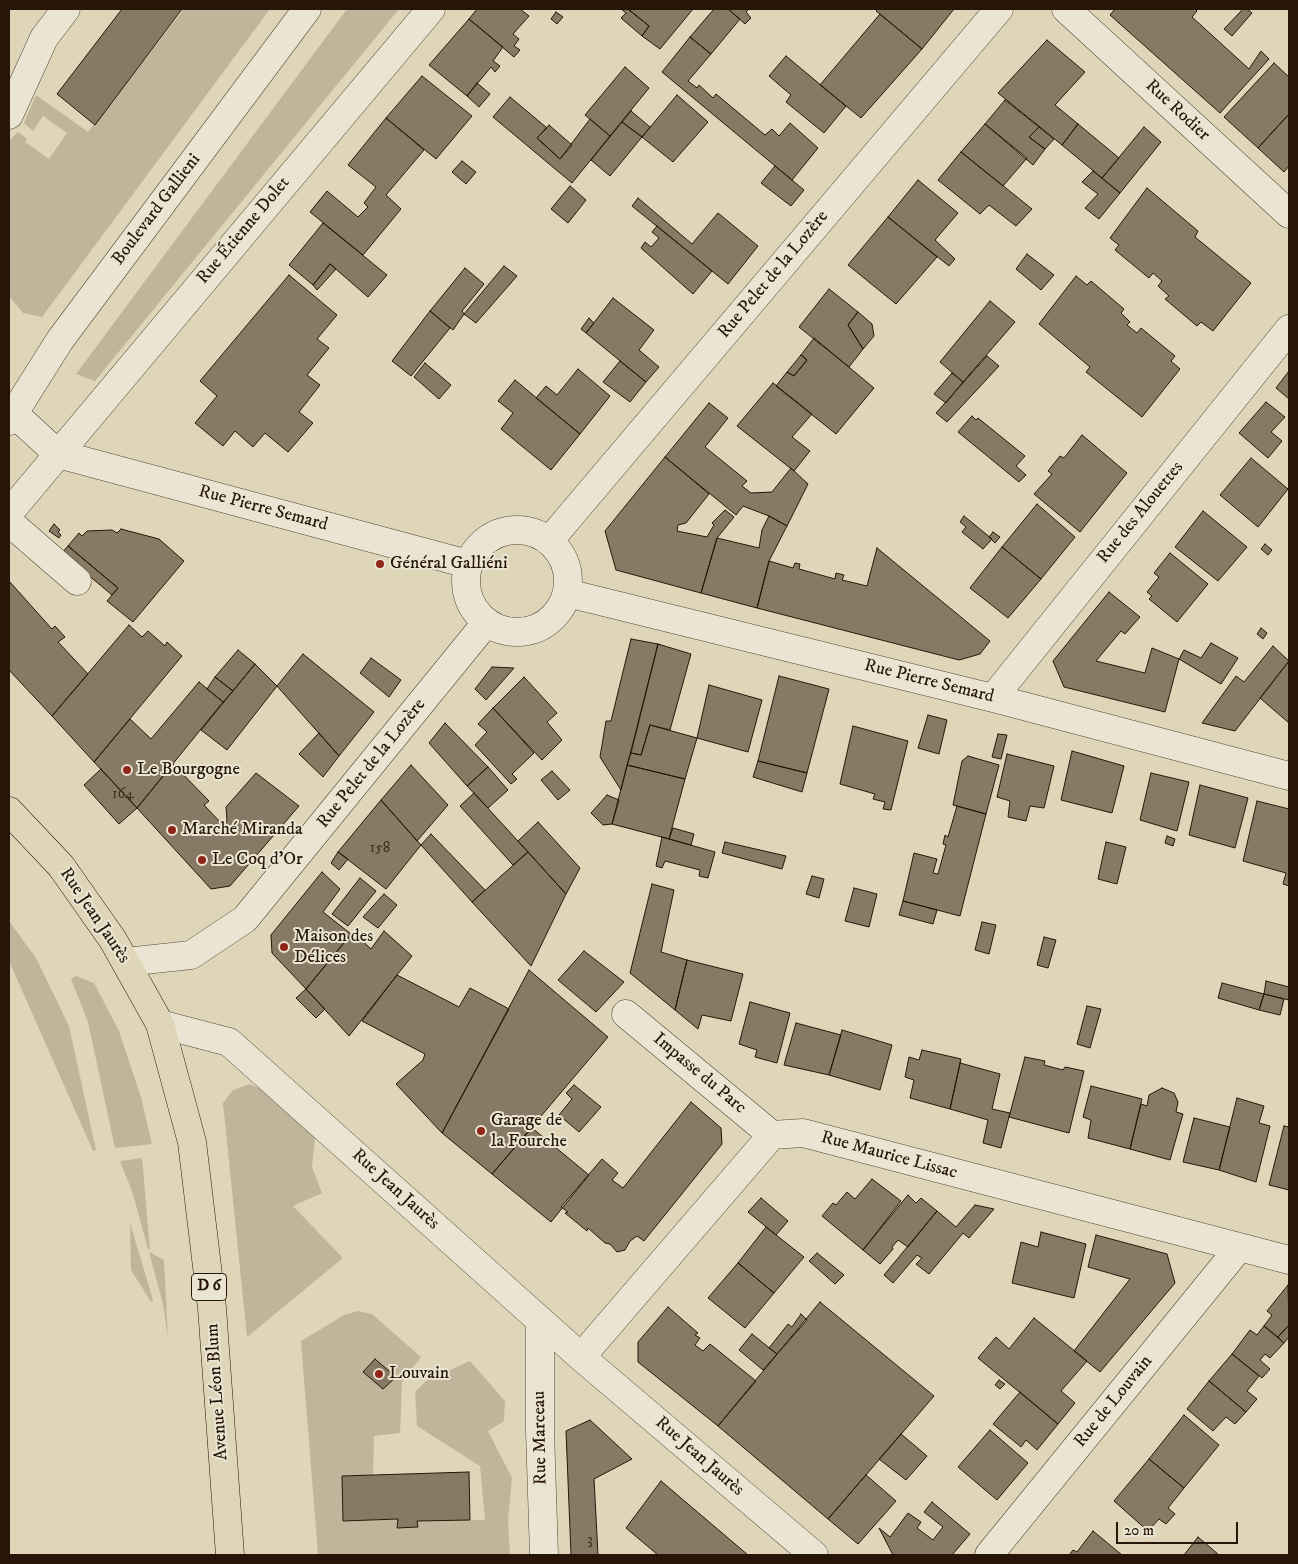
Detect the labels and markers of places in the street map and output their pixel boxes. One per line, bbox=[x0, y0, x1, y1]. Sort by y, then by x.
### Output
place label: Général Galliéni bbox=[390, 553, 508, 575]
marker: Général Galliéni bbox=[374, 558, 386, 570]
place label: Le Bourgogne bbox=[137, 759, 240, 781]
marker: Le Bourgogne bbox=[121, 764, 133, 776]
place label: Marché Miranda bbox=[182, 819, 303, 841]
marker: Marché Miranda bbox=[166, 824, 178, 836]
place label: Le Coq d'Or bbox=[212, 849, 303, 871]
marker: Le Coq d'Or bbox=[196, 854, 208, 866]
place label: Maison des Délices bbox=[294, 926, 373, 969]
marker: Maison des Délices bbox=[278, 941, 290, 953]
place label: Garage de la Fourche bbox=[491, 1110, 567, 1152]
marker: Garage de la Fourche bbox=[475, 1125, 487, 1137]
place label: Louvain bbox=[389, 1363, 449, 1385]
marker: Louvain bbox=[373, 1368, 385, 1380]

